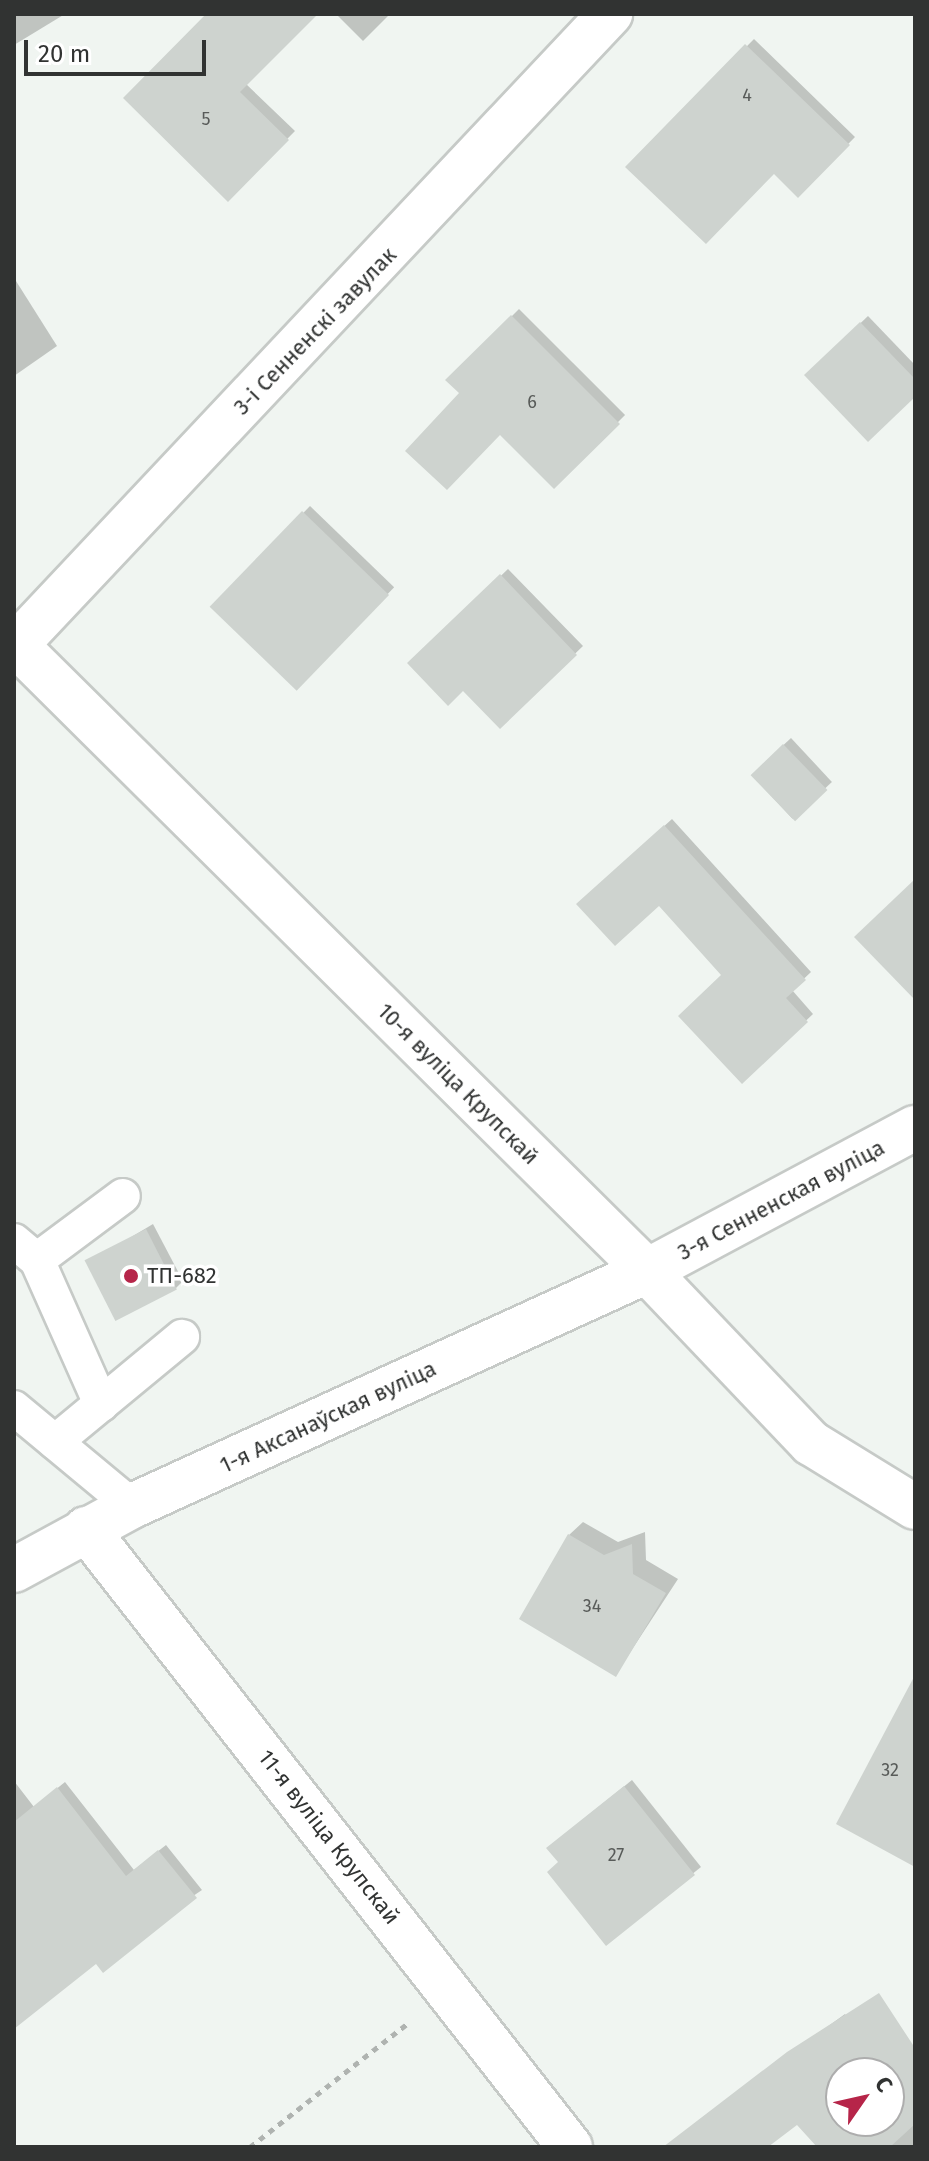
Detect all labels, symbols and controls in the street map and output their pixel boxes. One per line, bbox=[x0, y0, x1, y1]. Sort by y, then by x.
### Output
scale bar bbox=[28, 24, 210, 74]
text: 20 m bbox=[38, 40, 90, 68]
house number: 4 bbox=[742, 84, 752, 106]
house number: 5 bbox=[201, 108, 211, 130]
street label: 3-і Сенненскі завулак bbox=[228, 242, 402, 420]
house number: 6 bbox=[527, 391, 537, 413]
street label: 10-я вуліца Крупскай bbox=[372, 998, 544, 1170]
street label: 3-я Сенненская вуліца bbox=[673, 1134, 889, 1266]
place label: ТП-682 bbox=[147, 1263, 217, 1289]
marker: ТП-682 bbox=[122, 1267, 140, 1285]
street label: 1-я Аксанаўская вуліца bbox=[216, 1355, 440, 1479]
house number: 34 bbox=[583, 1595, 601, 1617]
street label: 11-я вуліца Крупскай bbox=[253, 1745, 405, 1929]
house number: 32 bbox=[881, 1759, 899, 1781]
house number: 27 bbox=[608, 1844, 624, 1866]
north arrow bbox=[825, 2057, 905, 2137]
text: С bbox=[869, 2072, 898, 2097]

